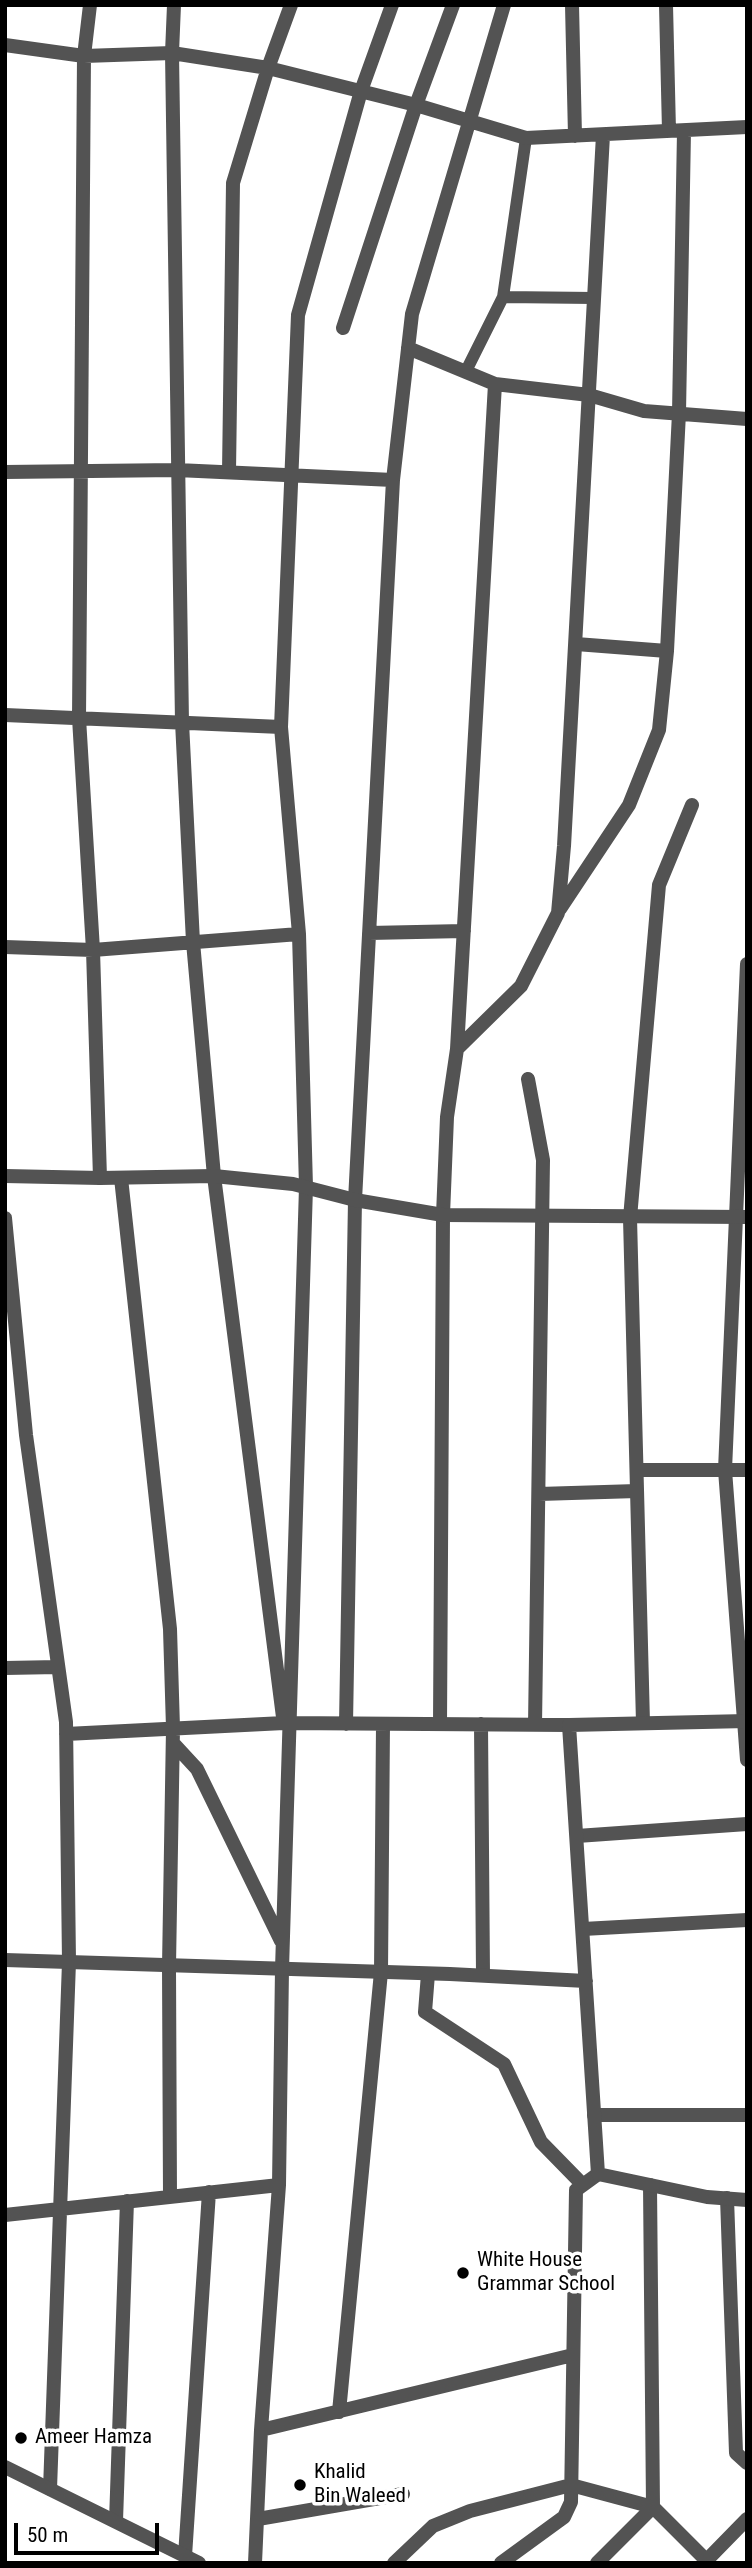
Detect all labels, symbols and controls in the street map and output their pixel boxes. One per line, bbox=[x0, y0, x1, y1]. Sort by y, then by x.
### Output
place label: White House Grammar School bbox=[477, 2248, 615, 2298]
marker: White House Grammar School bbox=[455, 2265, 471, 2281]
place label: Ameer Hamza bbox=[35, 2425, 152, 2451]
marker: Ameer Hamza bbox=[13, 2430, 29, 2446]
place label: Khalid Bin Waleed bbox=[314, 2460, 406, 2510]
marker: Khalid Bin Waleed bbox=[292, 2477, 308, 2493]
scale bar bbox=[18, 2508, 163, 2552]
text: 50 m bbox=[27, 2523, 68, 2547]

